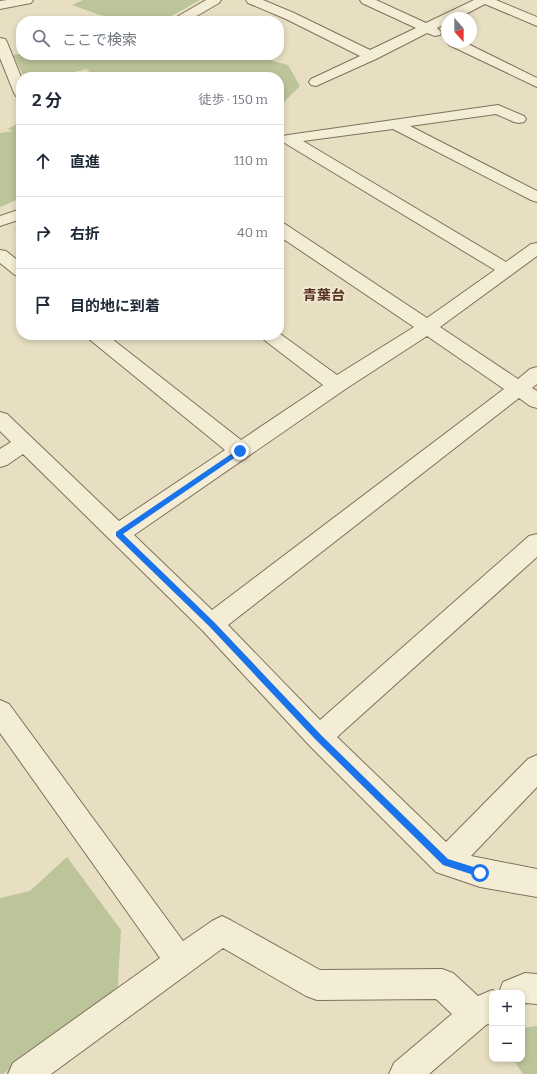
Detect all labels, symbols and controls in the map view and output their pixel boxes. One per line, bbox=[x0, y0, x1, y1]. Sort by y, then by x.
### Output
north arrow bbox=[441, 12, 477, 48]
search box bbox=[16, 16, 284, 60]
icon: search bbox=[30, 27, 52, 49]
text: ここで検索 bbox=[62, 31, 137, 49]
text: 2 分 bbox=[32, 90, 62, 111]
text: 徒歩 · 150 m bbox=[199, 92, 268, 107]
icon: ahead bbox=[32, 150, 54, 172]
text: 直進 bbox=[70, 153, 100, 171]
text: 110 m bbox=[234, 153, 268, 168]
icon: right bbox=[32, 222, 54, 244]
text: 右折 bbox=[70, 225, 100, 243]
text: 40 m bbox=[237, 225, 268, 240]
district label: 青葉台 bbox=[303, 287, 345, 304]
icon: arrive bbox=[32, 294, 54, 316]
text: 目的地に到着 bbox=[70, 297, 160, 315]
route end bbox=[231, 442, 249, 460]
route start bbox=[471, 864, 489, 882]
map controls bbox=[489, 990, 525, 1062]
button: + bbox=[489, 990, 525, 1026]
button: − bbox=[489, 1026, 525, 1062]

